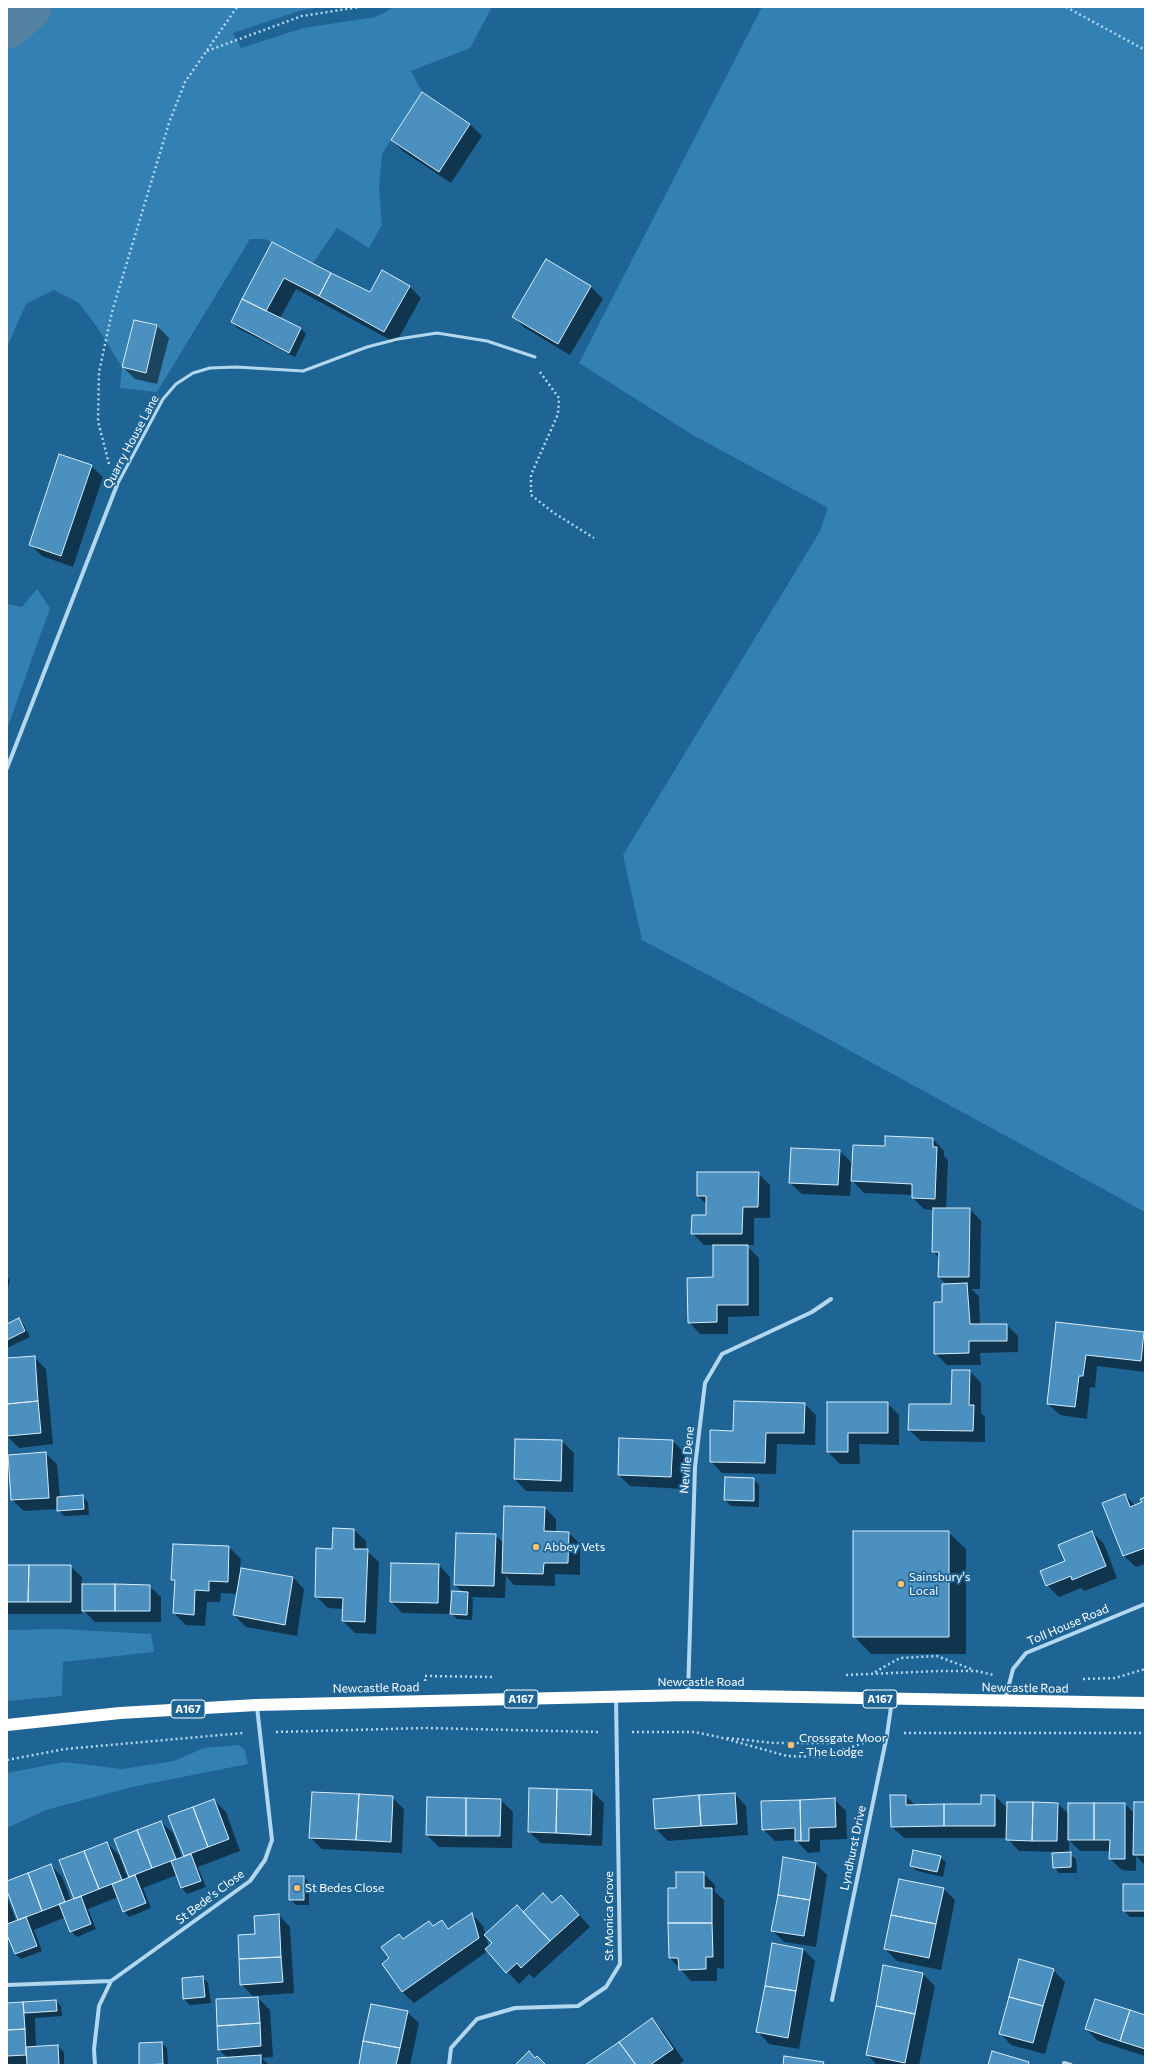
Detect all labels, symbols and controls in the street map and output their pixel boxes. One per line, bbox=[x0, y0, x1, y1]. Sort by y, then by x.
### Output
street label: Quarry House Lane bbox=[100, 393, 162, 491]
street label: Neville Dene bbox=[677, 1426, 697, 1494]
place label: Abbey Vets bbox=[544, 1540, 605, 1554]
marker: Abbey Vets bbox=[531, 1542, 541, 1552]
place label: Sainsbury's Local bbox=[909, 1570, 970, 1598]
marker: Sainsbury's Local bbox=[896, 1579, 906, 1589]
street label: Toll House Road bbox=[1025, 1601, 1111, 1649]
street label: Newcastle Road bbox=[658, 1675, 744, 1689]
street label: Newcastle Road bbox=[332, 1680, 420, 1696]
street label: Newcastle Road bbox=[981, 1680, 1069, 1696]
road number: A167 bbox=[504, 1690, 538, 1708]
road number: A167 bbox=[863, 1690, 897, 1708]
road number: A167 bbox=[171, 1700, 205, 1718]
place label: Crossgate Moor - The Lodge bbox=[799, 1731, 887, 1759]
marker: Crossgate Moor - The Lodge bbox=[786, 1740, 796, 1750]
street label: Lyndhurst Drive bbox=[837, 1804, 869, 1892]
street label: St Bede's Close bbox=[173, 1867, 247, 1927]
street label: St Monica Grove bbox=[602, 1871, 616, 1961]
place label: St Bedes Close bbox=[305, 1881, 384, 1895]
marker: St Bedes Close bbox=[292, 1883, 302, 1893]

